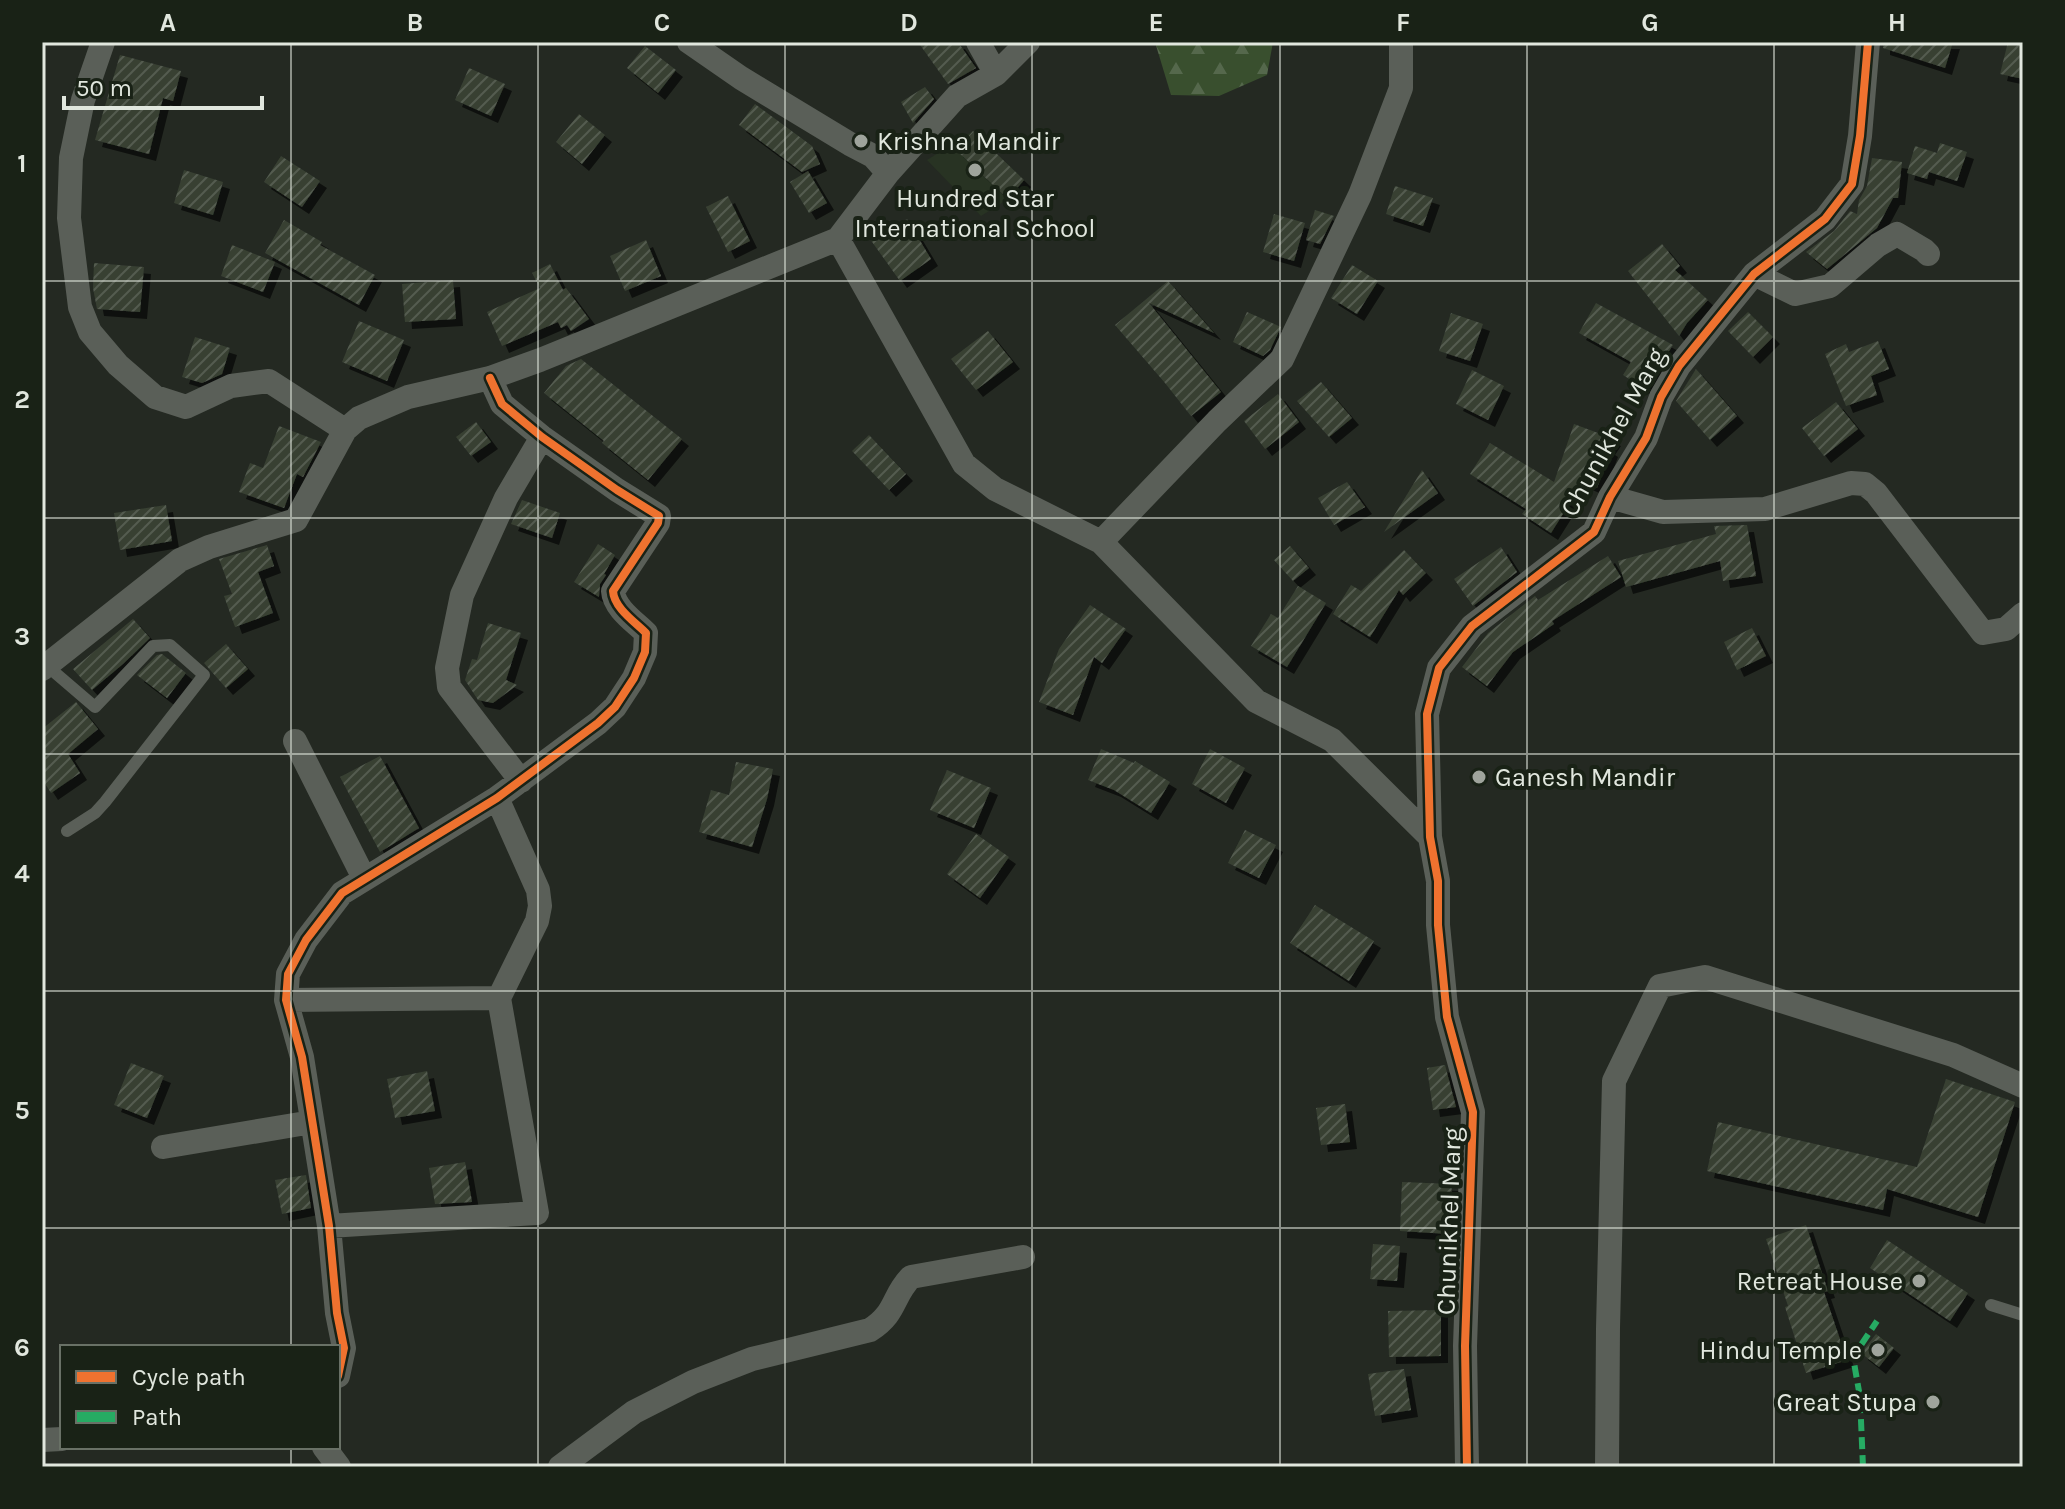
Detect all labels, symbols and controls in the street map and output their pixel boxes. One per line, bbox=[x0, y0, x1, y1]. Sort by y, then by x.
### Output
text: A bbox=[160, 7, 176, 38]
text: B bbox=[407, 7, 423, 38]
text: C bbox=[654, 7, 670, 38]
text: D bbox=[900, 7, 918, 38]
text: E bbox=[1148, 7, 1164, 38]
text: F bbox=[1396, 7, 1410, 38]
text: G bbox=[1641, 7, 1659, 38]
text: H bbox=[1888, 7, 1906, 38]
scale bar bbox=[64, 60, 262, 110]
text: 50 m bbox=[76, 74, 132, 102]
place label: Krishna Mandir bbox=[877, 126, 1061, 157]
marker: Krishna Mandir bbox=[852, 132, 870, 150]
text: 1 bbox=[17, 148, 27, 179]
marker: Hundred Star International School bbox=[966, 161, 984, 179]
place label: Hundred Star International School bbox=[854, 183, 1096, 244]
street label: Chunikhel Marg bbox=[1554, 342, 1672, 522]
text: 2 bbox=[14, 384, 30, 415]
text: 3 bbox=[14, 621, 30, 652]
place label: Ganesh Mandir bbox=[1495, 762, 1676, 793]
marker: Ganesh Mandir bbox=[1470, 768, 1488, 786]
text: 4 bbox=[14, 858, 30, 889]
text: 5 bbox=[14, 1095, 30, 1126]
street label: Chunikhel Marg bbox=[1430, 1126, 1468, 1315]
place label: Retreat House bbox=[1737, 1266, 1903, 1297]
marker: Retreat House bbox=[1910, 1272, 1928, 1290]
text: 6 bbox=[14, 1332, 30, 1363]
place label: Hindu Temple bbox=[1699, 1335, 1862, 1366]
marker: Hindu Temple bbox=[1869, 1341, 1887, 1359]
legend bbox=[60, 1345, 340, 1449]
text: Cycle path bbox=[132, 1363, 246, 1391]
place label: Great Stupa bbox=[1776, 1387, 1917, 1418]
marker: Great Stupa bbox=[1924, 1393, 1942, 1411]
text: Path bbox=[132, 1403, 182, 1431]

